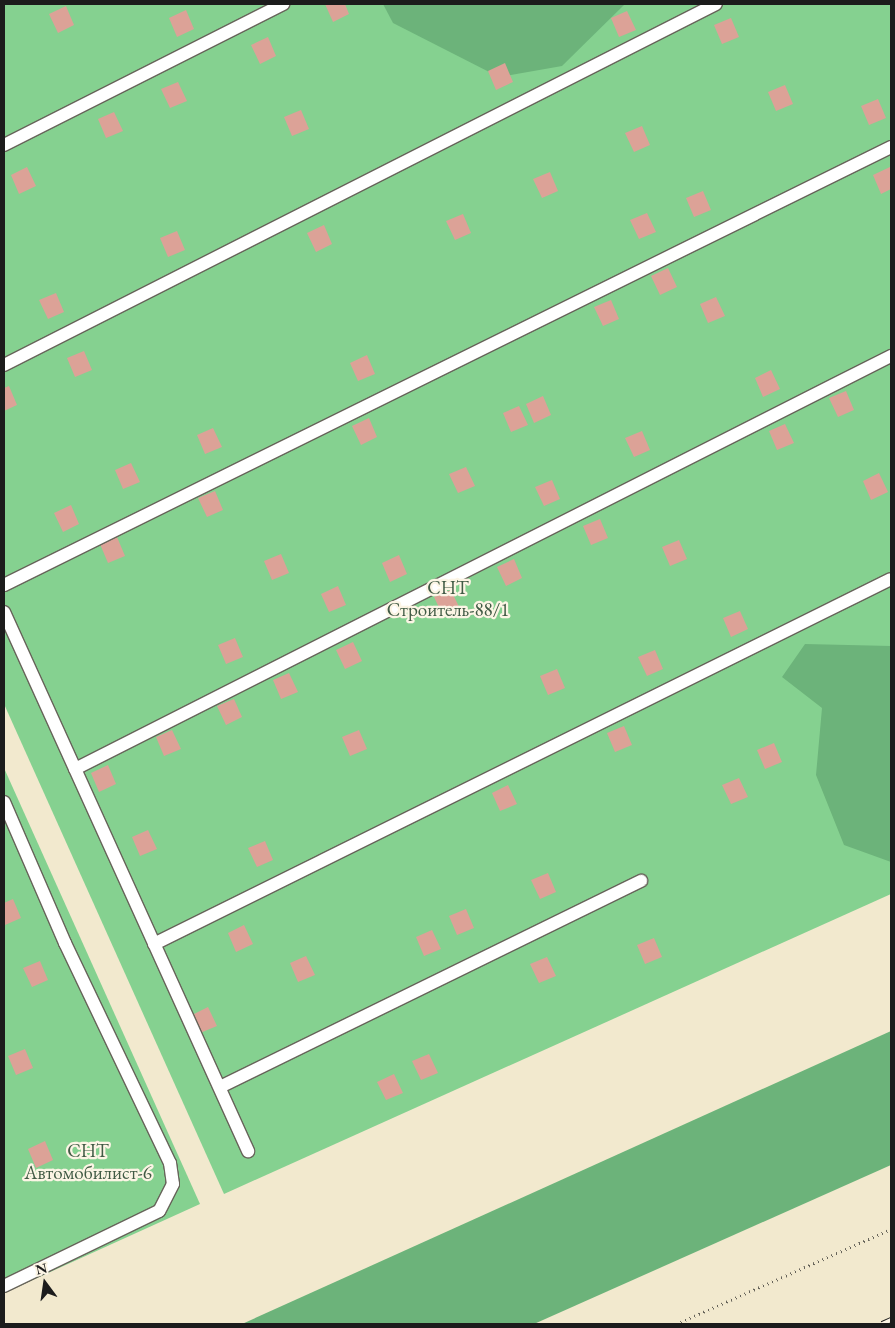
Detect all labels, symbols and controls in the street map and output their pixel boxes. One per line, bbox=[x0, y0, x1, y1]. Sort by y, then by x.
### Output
park label: СНТ Строитель-88/1 bbox=[387, 577, 509, 621]
park label: СНТ Автомобилист-6 bbox=[24, 1140, 152, 1184]
north arrow bbox=[20, 1258, 70, 1308]
text: N bbox=[34, 1258, 49, 1279]

